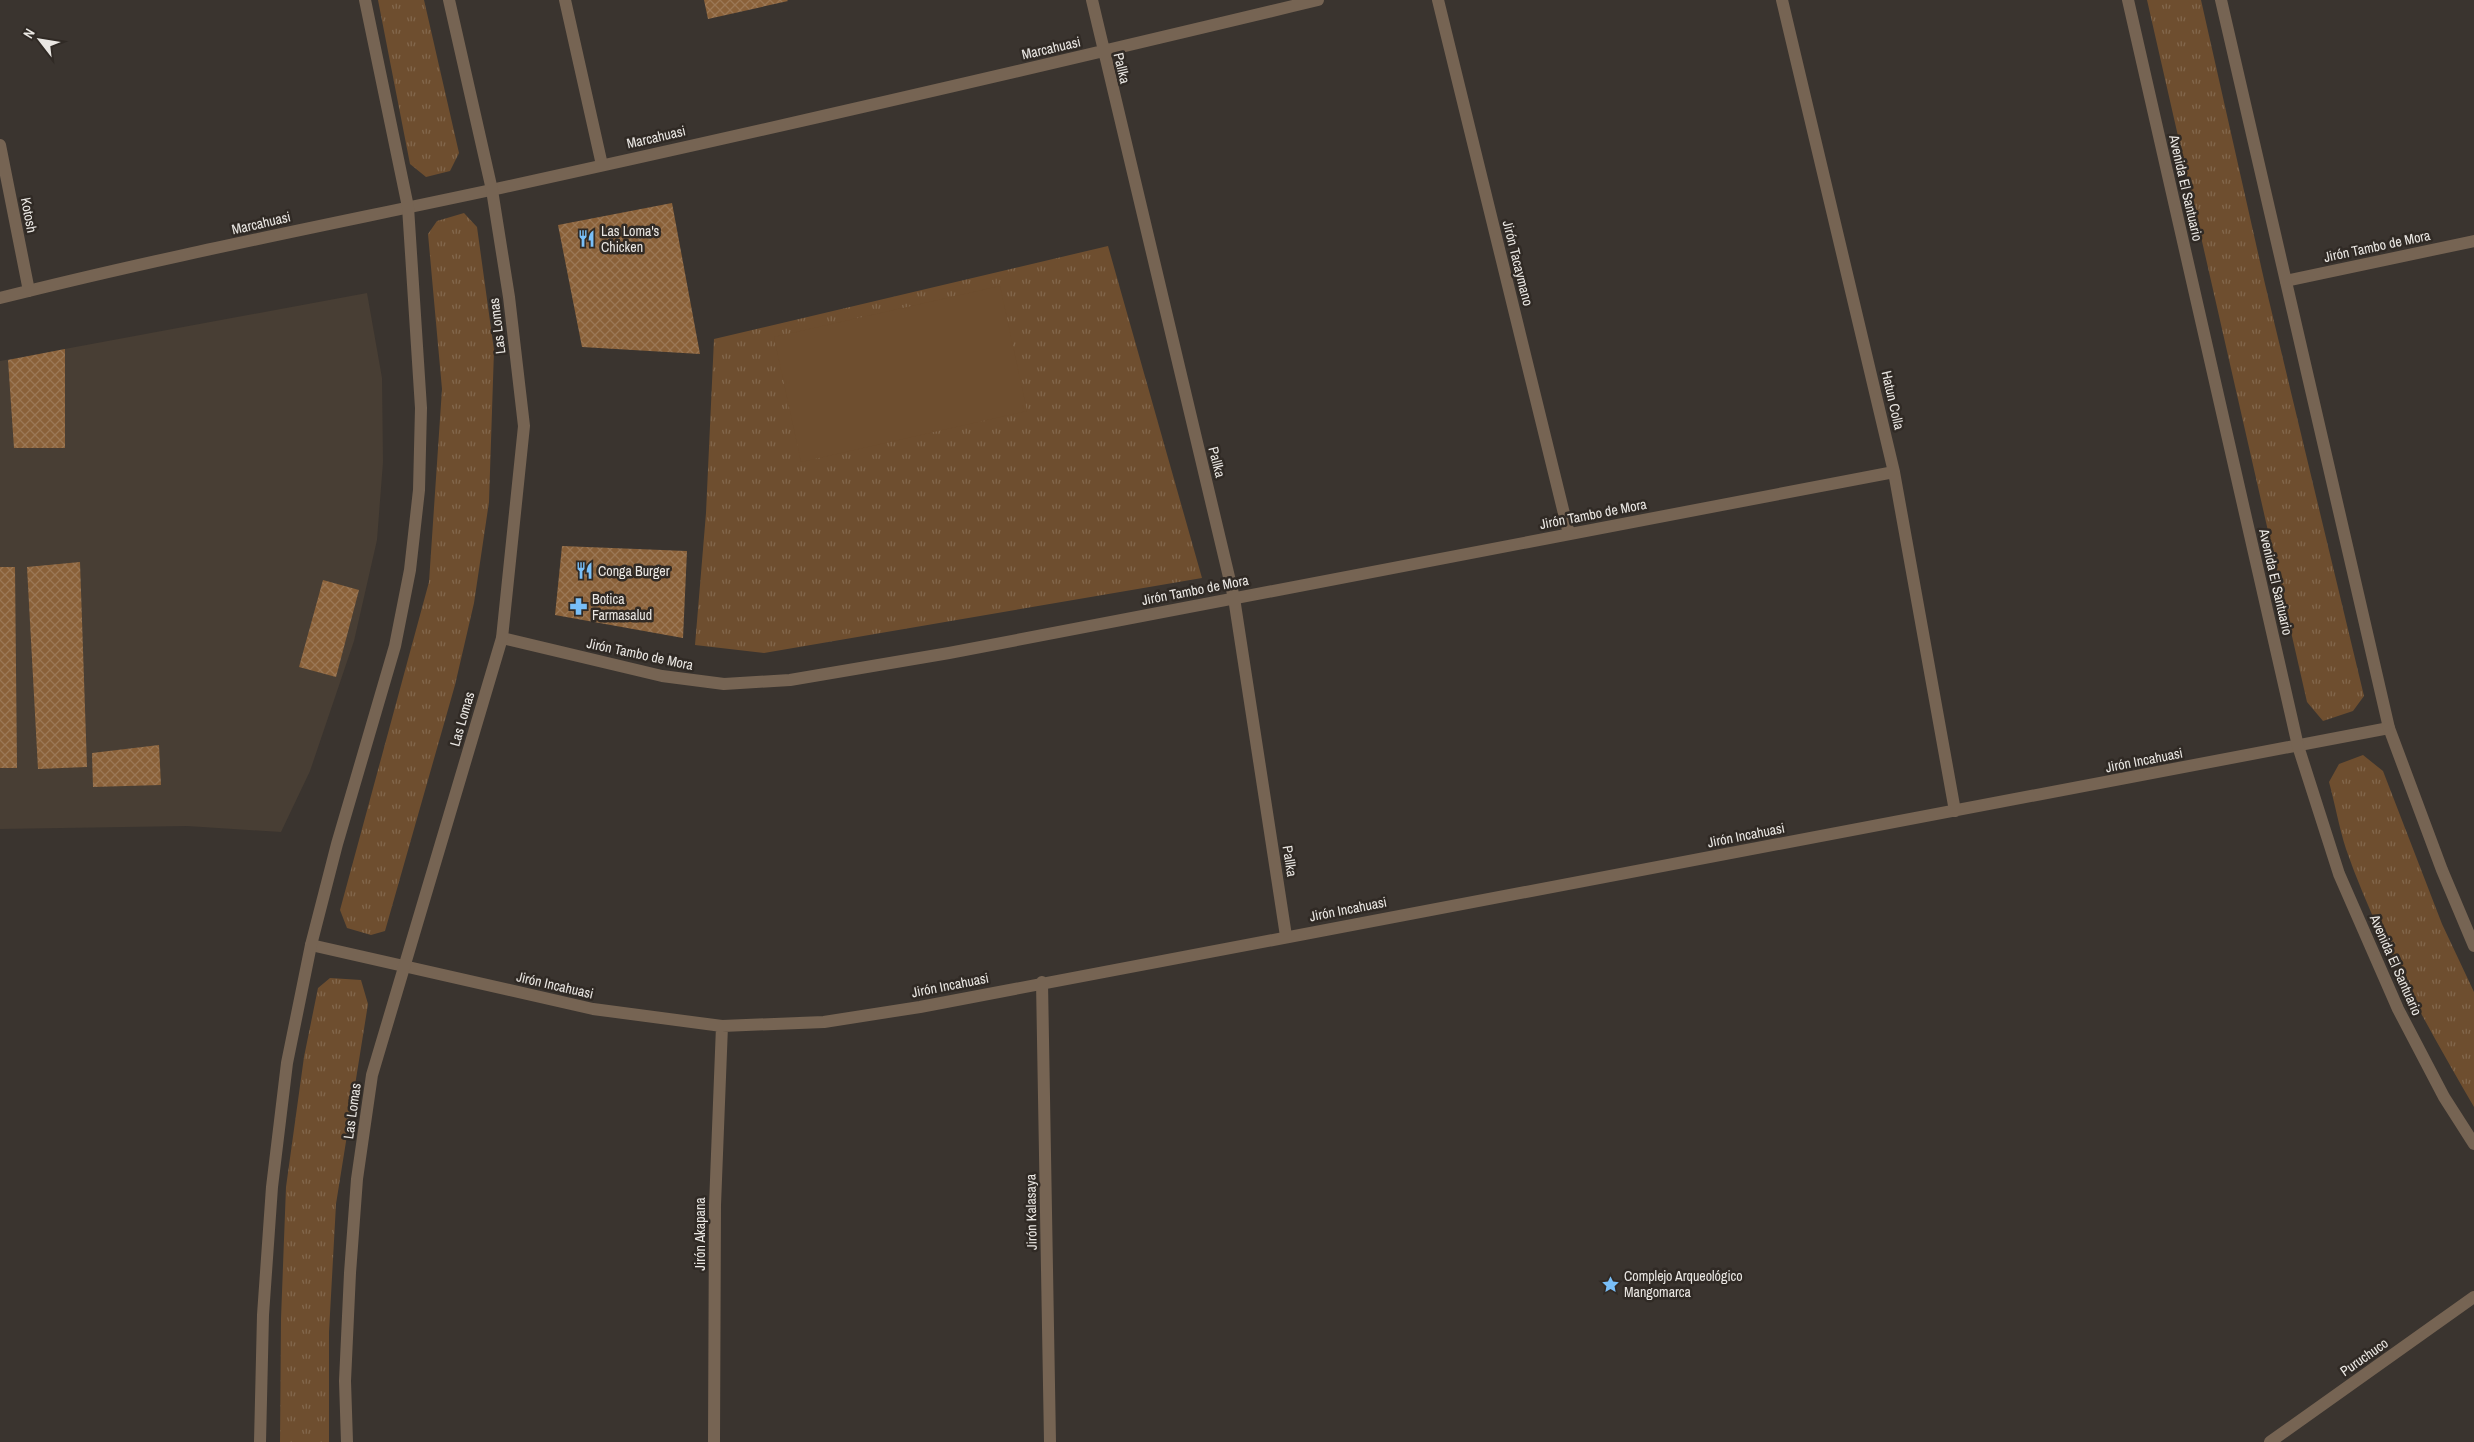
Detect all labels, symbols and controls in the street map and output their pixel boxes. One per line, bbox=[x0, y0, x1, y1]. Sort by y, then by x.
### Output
north arrow bbox=[15, 15, 65, 65]
text: N bbox=[19, 25, 39, 41]
street label: Marcahuasi bbox=[1020, 32, 1082, 64]
street label: Pallka bbox=[1110, 51, 1134, 86]
street label: Marcahuasi bbox=[625, 121, 687, 153]
street label: Avenida El Santuario bbox=[2165, 132, 2207, 243]
street label: Kotosh bbox=[17, 196, 41, 234]
street label: Marcahuasi bbox=[230, 207, 292, 239]
street label: Jirón Tacaymano bbox=[1499, 218, 1537, 308]
place label: Las Loma's Chicken bbox=[601, 222, 660, 256]
street label: Jirón Tambo de Mora bbox=[2322, 226, 2433, 266]
restaurant icon: Las Loma's Chicken bbox=[577, 229, 597, 249]
street label: Las Lomas bbox=[485, 297, 509, 355]
street label: Hatun Colla bbox=[1877, 369, 1909, 432]
street label: Pallka bbox=[1204, 445, 1230, 480]
street label: Jirón Tambo de Mora bbox=[1538, 495, 1649, 533]
street label: Avenida El Santuario bbox=[2255, 526, 2297, 637]
restaurant icon: Conga Burger bbox=[574, 561, 594, 581]
place label: Conga Burger bbox=[598, 562, 670, 580]
street label: Jirón Tambo de Mora bbox=[1140, 571, 1251, 609]
place label: Botica Farmasalud bbox=[592, 590, 652, 624]
pharmacy icon: Botica Farmasalud bbox=[568, 597, 588, 617]
street label: Jirón Tambo de Mora bbox=[585, 634, 696, 674]
street label: Las Lomas bbox=[446, 689, 478, 748]
street label: Jirón Incahuasi bbox=[2104, 744, 2184, 776]
street label: Jirón Incahuasi bbox=[1706, 819, 1786, 851]
street label: Pallka bbox=[1279, 844, 1301, 878]
street label: Jirón Incahuasi bbox=[1308, 893, 1388, 925]
street label: Avenida El Santuario bbox=[2365, 911, 2426, 1018]
street label: Jirón Incahuasi bbox=[515, 967, 595, 1003]
street label: Jirón Incahuasi bbox=[910, 969, 990, 1001]
street label: Las Lomas bbox=[339, 1082, 365, 1140]
street label: Jirón Kalasaya bbox=[1021, 1173, 1041, 1250]
street label: Jirón Akapana bbox=[691, 1197, 709, 1271]
place label: Complejo Arqueológico Mangomarca bbox=[1624, 1267, 1743, 1301]
place icon: Complejo Arqueológico Mangomarca bbox=[1600, 1274, 1620, 1294]
street label: Puruchuco bbox=[2336, 1334, 2392, 1380]

